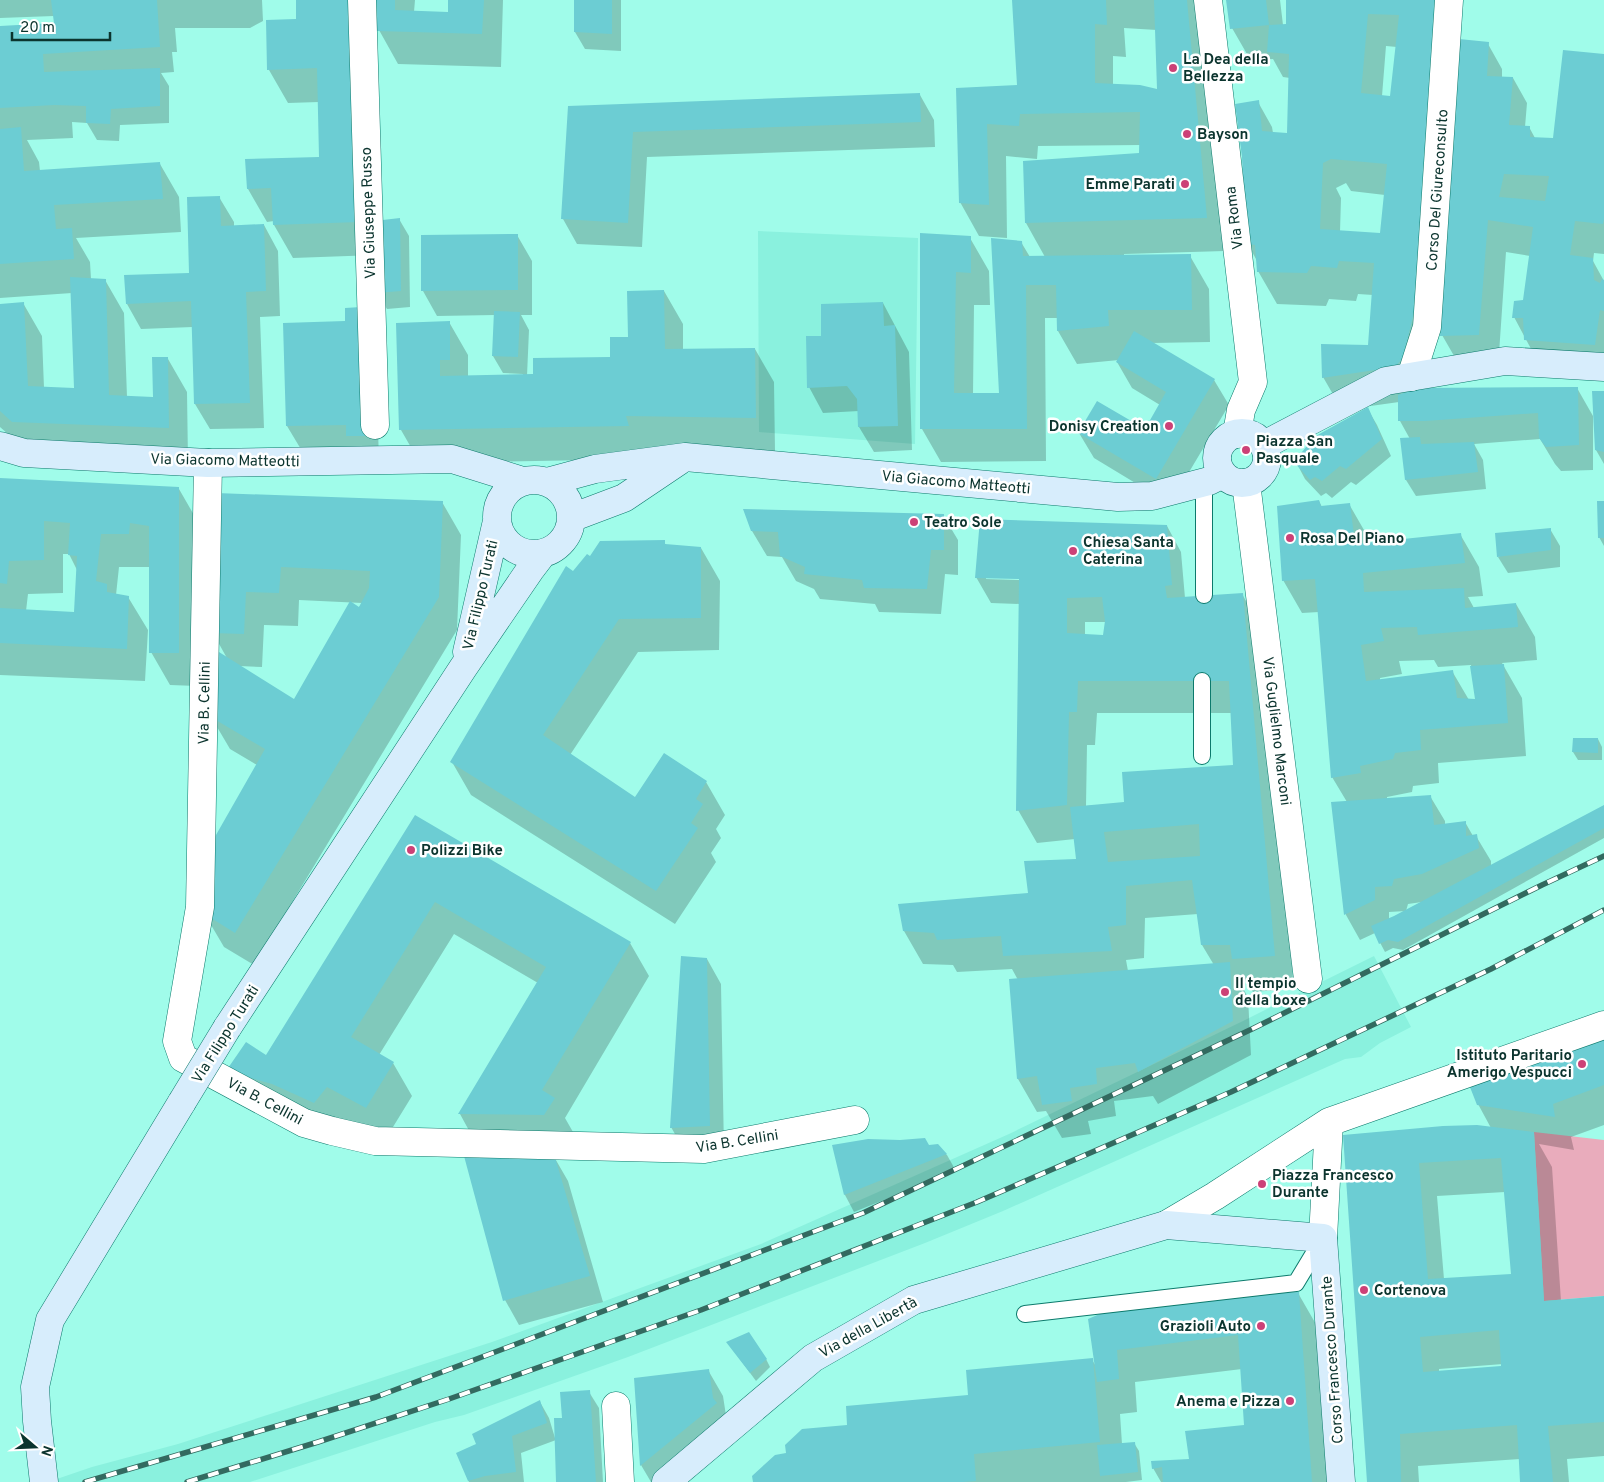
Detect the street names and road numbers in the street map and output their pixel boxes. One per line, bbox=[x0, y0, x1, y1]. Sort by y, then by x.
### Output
street label: Corso Del Giureconsulto bbox=[1423, 109, 1454, 272]
street label: Via Giuseppe Russo bbox=[358, 147, 381, 279]
street label: Via Roma bbox=[1222, 185, 1249, 251]
street label: Via Giacomo Matteotti bbox=[150, 451, 300, 472]
street label: Via Giacomo Matteotti bbox=[881, 468, 1031, 499]
street label: Via Filippo Turati bbox=[460, 538, 503, 652]
street label: Via Guglielmo Marconi bbox=[1257, 656, 1294, 807]
street label: Via B. Cellini bbox=[195, 661, 216, 745]
street label: Via Filippo Turati bbox=[188, 982, 264, 1088]
street label: Via B. Cellini bbox=[223, 1074, 306, 1130]
street label: Via B. Cellini bbox=[695, 1127, 780, 1158]
street label: Corso Francesco Durante bbox=[1318, 1275, 1349, 1445]
street label: Via della Libertà bbox=[816, 1293, 921, 1363]

